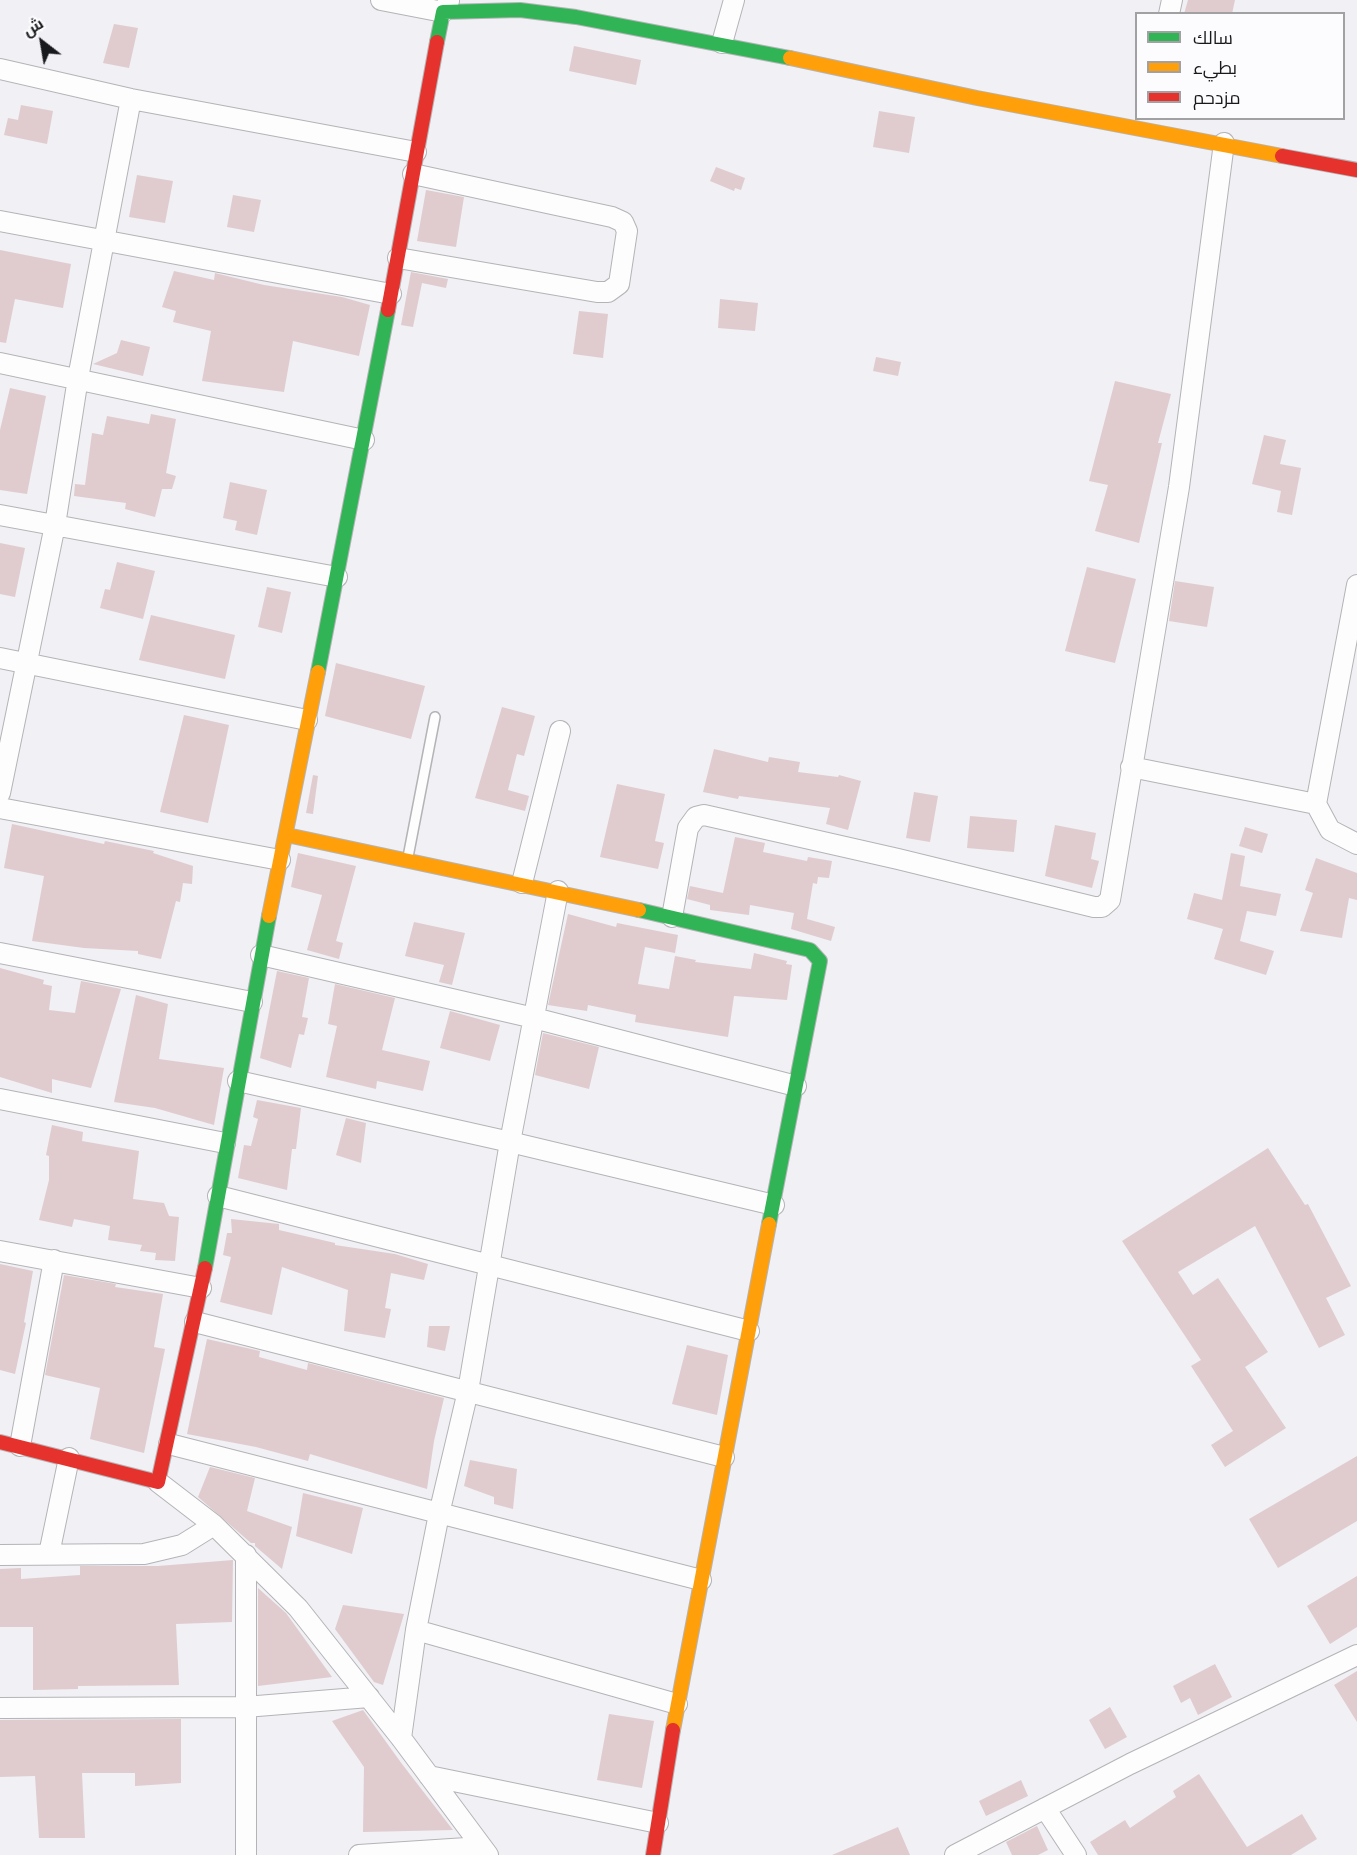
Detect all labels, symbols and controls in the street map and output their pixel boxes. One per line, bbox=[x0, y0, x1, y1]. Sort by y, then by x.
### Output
north arrow bbox=[12, 12, 72, 72]
text: ش bbox=[18, 12, 47, 41]
legend bbox=[1135, 12, 1345, 120]
text: سالك bbox=[1193, 25, 1233, 49]
text: بطيء bbox=[1193, 55, 1237, 79]
text: مزدحم bbox=[1193, 85, 1241, 109]

